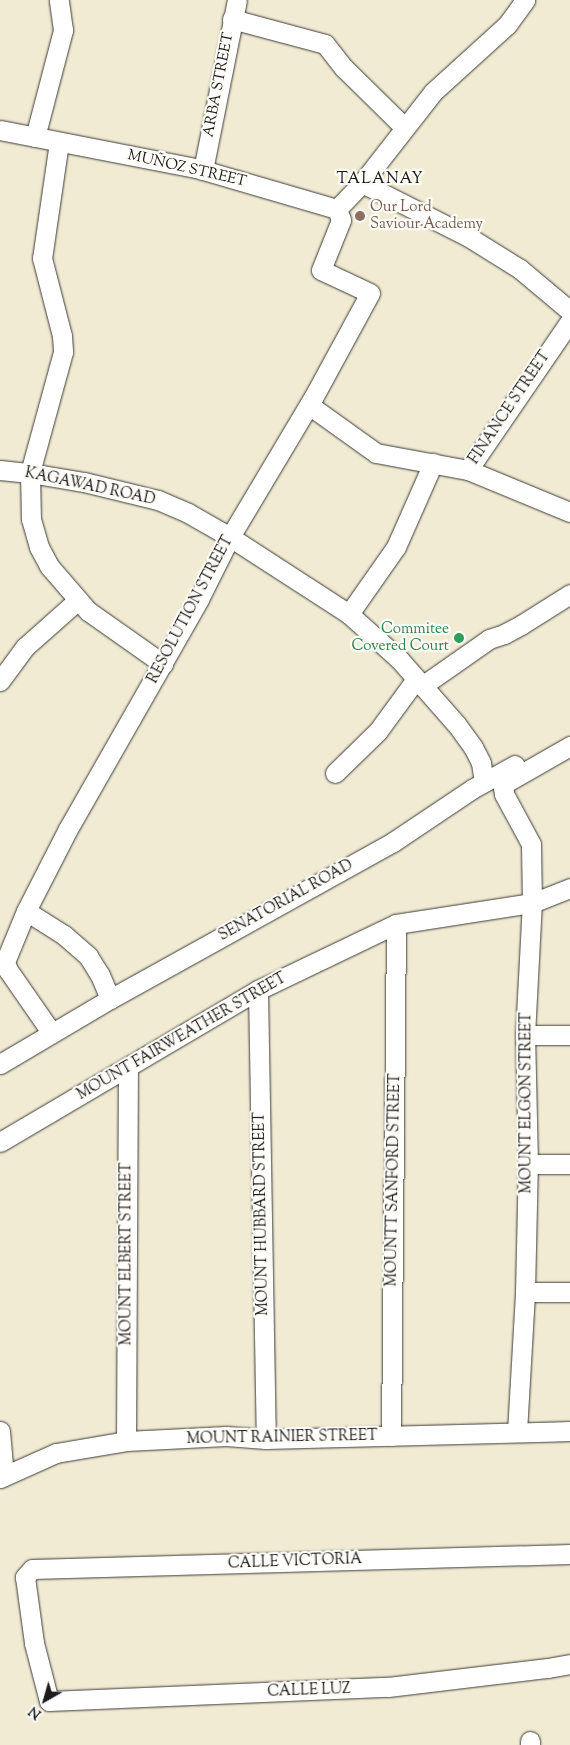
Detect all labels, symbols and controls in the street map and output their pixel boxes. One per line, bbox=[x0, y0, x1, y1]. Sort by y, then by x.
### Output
street label: ARBA STREET bbox=[200, 31, 238, 139]
street label: MUÑOZ STREET bbox=[126, 147, 248, 191]
district label: TALANAY bbox=[336, 170, 424, 190]
place label: Our Lord Saviour Academy bbox=[370, 198, 483, 233]
marker: Our Lord Saviour Academy bbox=[354, 210, 366, 222]
street label: FINANCE STREET bbox=[466, 348, 554, 468]
street label: KAGAWAD ROAD bbox=[23, 464, 157, 510]
street label: RESOLUTION STREET bbox=[144, 533, 238, 687]
place label: Commitee Covered Court bbox=[352, 620, 449, 655]
marker: Commitee Covered Court bbox=[453, 632, 465, 644]
street label: SENATORIAL ROAD bbox=[216, 857, 356, 945]
street label: MOUNT FAIRWEATHER STREET bbox=[74, 970, 290, 1104]
street label: MOUNT ELGON STREET bbox=[518, 1012, 536, 1194]
street label: MOUNTT SANFORD STREET bbox=[383, 1073, 405, 1287]
street label: MOUNT HUBBARD STREET bbox=[251, 1112, 273, 1316]
street label: MOUNT ELBERT STREET bbox=[118, 1162, 136, 1346]
street label: MOUNT RAINIER STREET bbox=[186, 1427, 378, 1449]
street label: CALLE VICTORIA bbox=[228, 1551, 362, 1573]
north arrow bbox=[20, 1675, 70, 1725]
street label: CALLE LUZ bbox=[267, 1681, 351, 1701]
text: N bbox=[25, 1700, 46, 1723]

